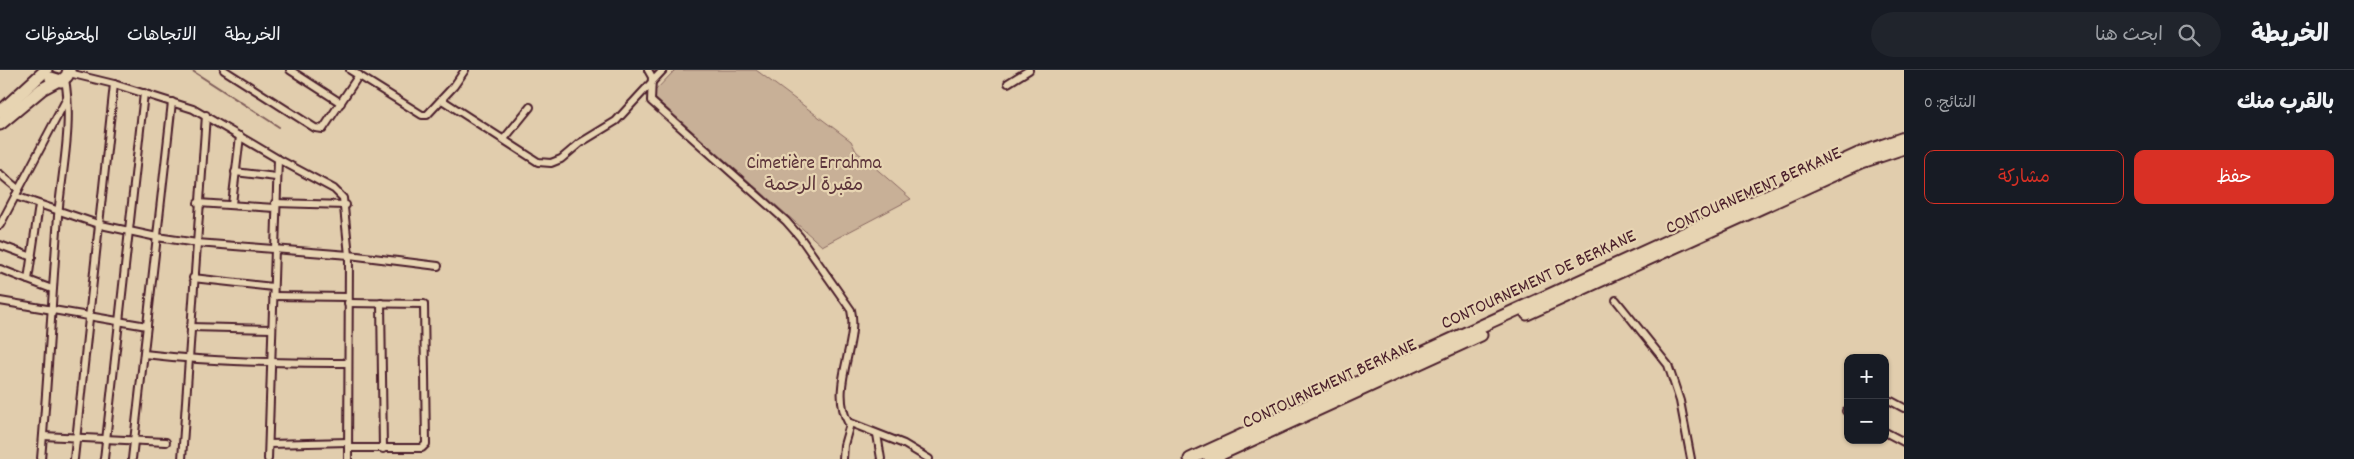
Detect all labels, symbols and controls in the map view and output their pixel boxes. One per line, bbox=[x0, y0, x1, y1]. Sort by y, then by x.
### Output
search box bbox=[1871, 12, 2221, 57]
text: الخريطة bbox=[2251, 19, 2329, 53]
icon: search bbox=[2175, 21, 2203, 49]
text: ابحث هنا bbox=[2095, 23, 2163, 50]
text: المحفوظات bbox=[25, 24, 99, 49]
text: الاتجاهات bbox=[127, 24, 197, 49]
text: الخريطة bbox=[225, 24, 281, 49]
text: بالقرب منك bbox=[2237, 89, 2334, 119]
text: النتائج: 0 bbox=[1924, 92, 1976, 115]
street label: CONTOURNEMENT BERKANE bbox=[1662, 141, 1847, 243]
button: مشاركة bbox=[1924, 150, 2124, 204]
button: حفظ bbox=[2134, 150, 2334, 204]
park label: Cimetière Errahma مقبرة الرحمة bbox=[746, 151, 883, 200]
street label: CONTOURNEMENT DE BERKANE bbox=[1437, 224, 1641, 338]
street label: CONTOURNEMENT BERKANE bbox=[1238, 333, 1422, 437]
map controls bbox=[1844, 354, 1889, 444]
button: + bbox=[1844, 354, 1889, 399]
button: − bbox=[1844, 399, 1889, 444]

